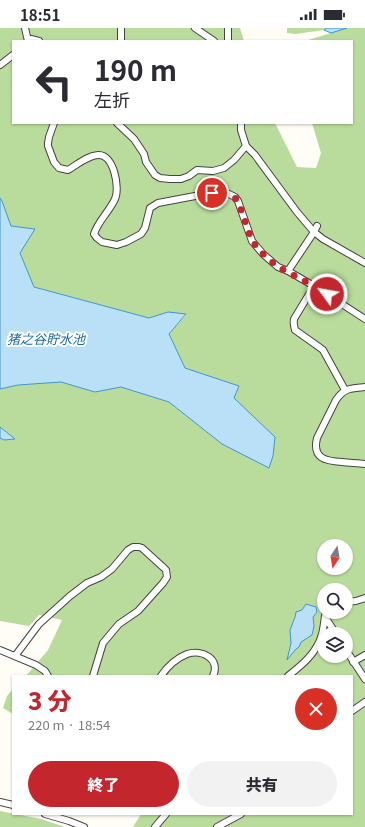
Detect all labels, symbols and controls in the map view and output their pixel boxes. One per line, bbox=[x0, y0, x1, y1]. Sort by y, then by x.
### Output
text: 18:51 bbox=[20, 4, 60, 25]
text: 190 m bbox=[94, 49, 177, 89]
icon: left bbox=[28, 56, 80, 108]
text: 左折 bbox=[94, 86, 130, 112]
pin bbox=[195, 176, 229, 210]
icon: arrive bbox=[201, 182, 223, 204]
position arrow bbox=[306, 273, 348, 315]
water label: 猪之谷貯水池 bbox=[7, 329, 87, 348]
north arrow bbox=[317, 539, 353, 575]
map controls bbox=[317, 539, 353, 663]
button: search bbox=[317, 583, 353, 619]
button: layers bbox=[317, 627, 353, 663]
text: 3 分 bbox=[28, 682, 72, 717]
button: close bbox=[295, 688, 337, 730]
text: 220 m · 18:54 bbox=[28, 715, 110, 734]
button: 終了 bbox=[28, 761, 179, 807]
button: 共有 bbox=[187, 761, 337, 807]

